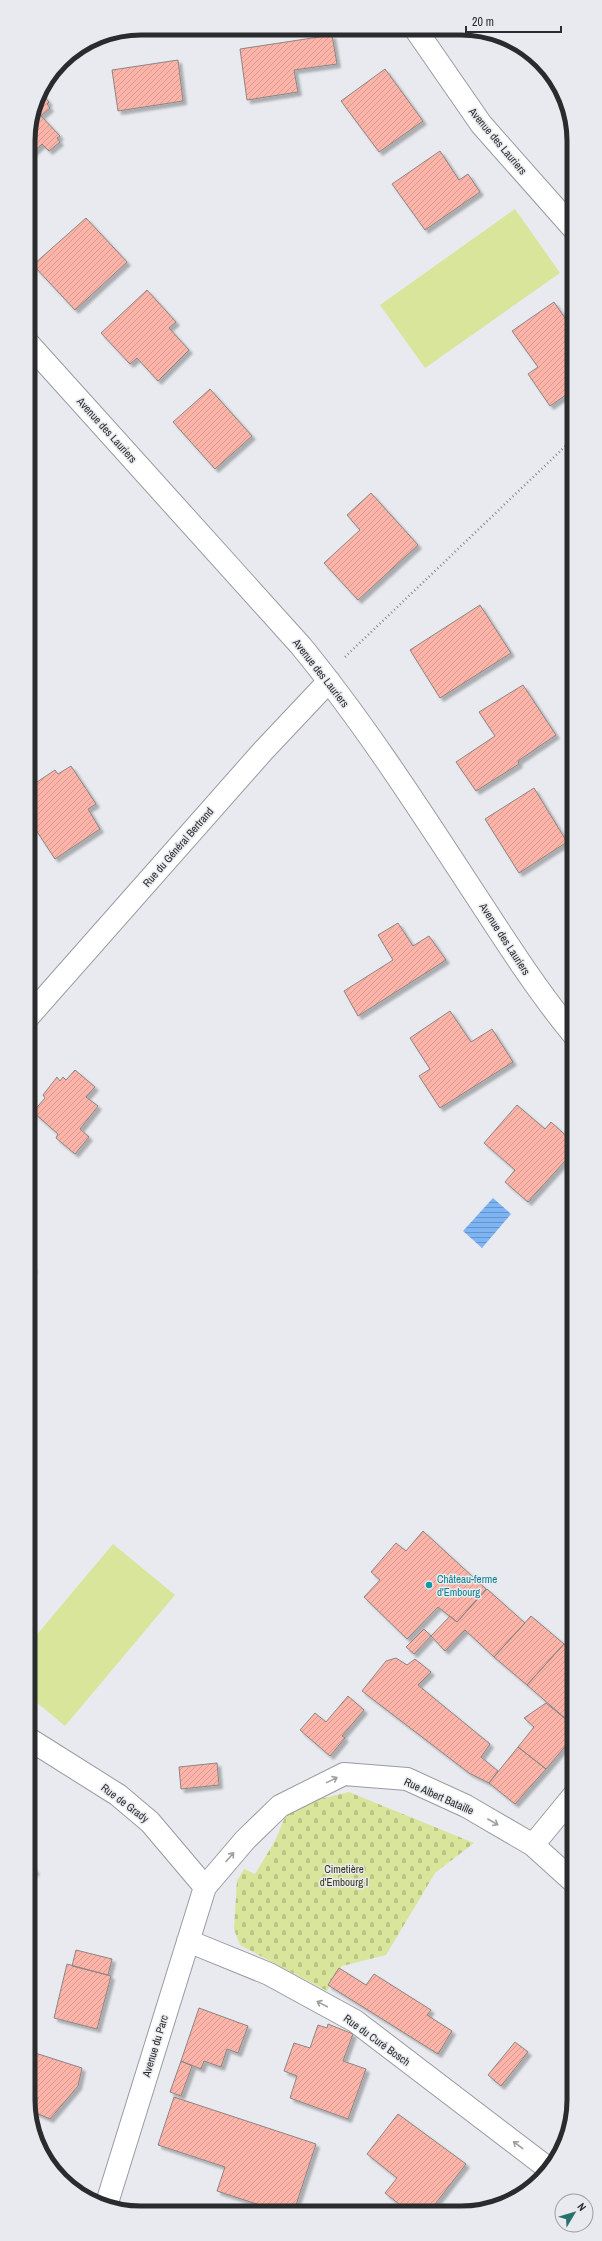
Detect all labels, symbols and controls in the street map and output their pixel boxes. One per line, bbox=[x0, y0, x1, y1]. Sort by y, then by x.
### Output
scale bar bbox=[466, 8, 561, 34]
text: 20 m bbox=[472, 14, 494, 30]
street label: Avenue des Lauriers bbox=[465, 104, 530, 178]
street label: Avenue des Lauriers bbox=[73, 394, 140, 466]
street label: Avenue des Lauriers bbox=[289, 635, 352, 710]
street label: Rue du Général Bertrand bbox=[140, 804, 216, 890]
street label: Avenue des Lauriers bbox=[476, 900, 534, 978]
place label: Château-ferme d'Embourg bbox=[437, 1572, 497, 1599]
marker: Château-ferme d'Embourg bbox=[424, 1580, 434, 1590]
street label: Rue Albert Bataille bbox=[402, 1774, 476, 1818]
one-way arrow bbox=[326, 1776, 338, 1783]
street label: Rue de Grady bbox=[98, 1781, 152, 1826]
one-way arrow bbox=[486, 1818, 498, 1826]
one-way arrow bbox=[225, 1852, 235, 1862]
park label: Cimetière d'Embourg I bbox=[320, 1862, 368, 1889]
one-way arrow bbox=[317, 1999, 329, 2007]
street label: Rue du Curé Bosch bbox=[341, 2011, 413, 2069]
street label: Avenue du Parc bbox=[139, 2013, 171, 2080]
one-way arrow bbox=[513, 2141, 524, 2150]
north arrow bbox=[554, 2193, 594, 2233]
text: N bbox=[574, 2200, 589, 2214]

